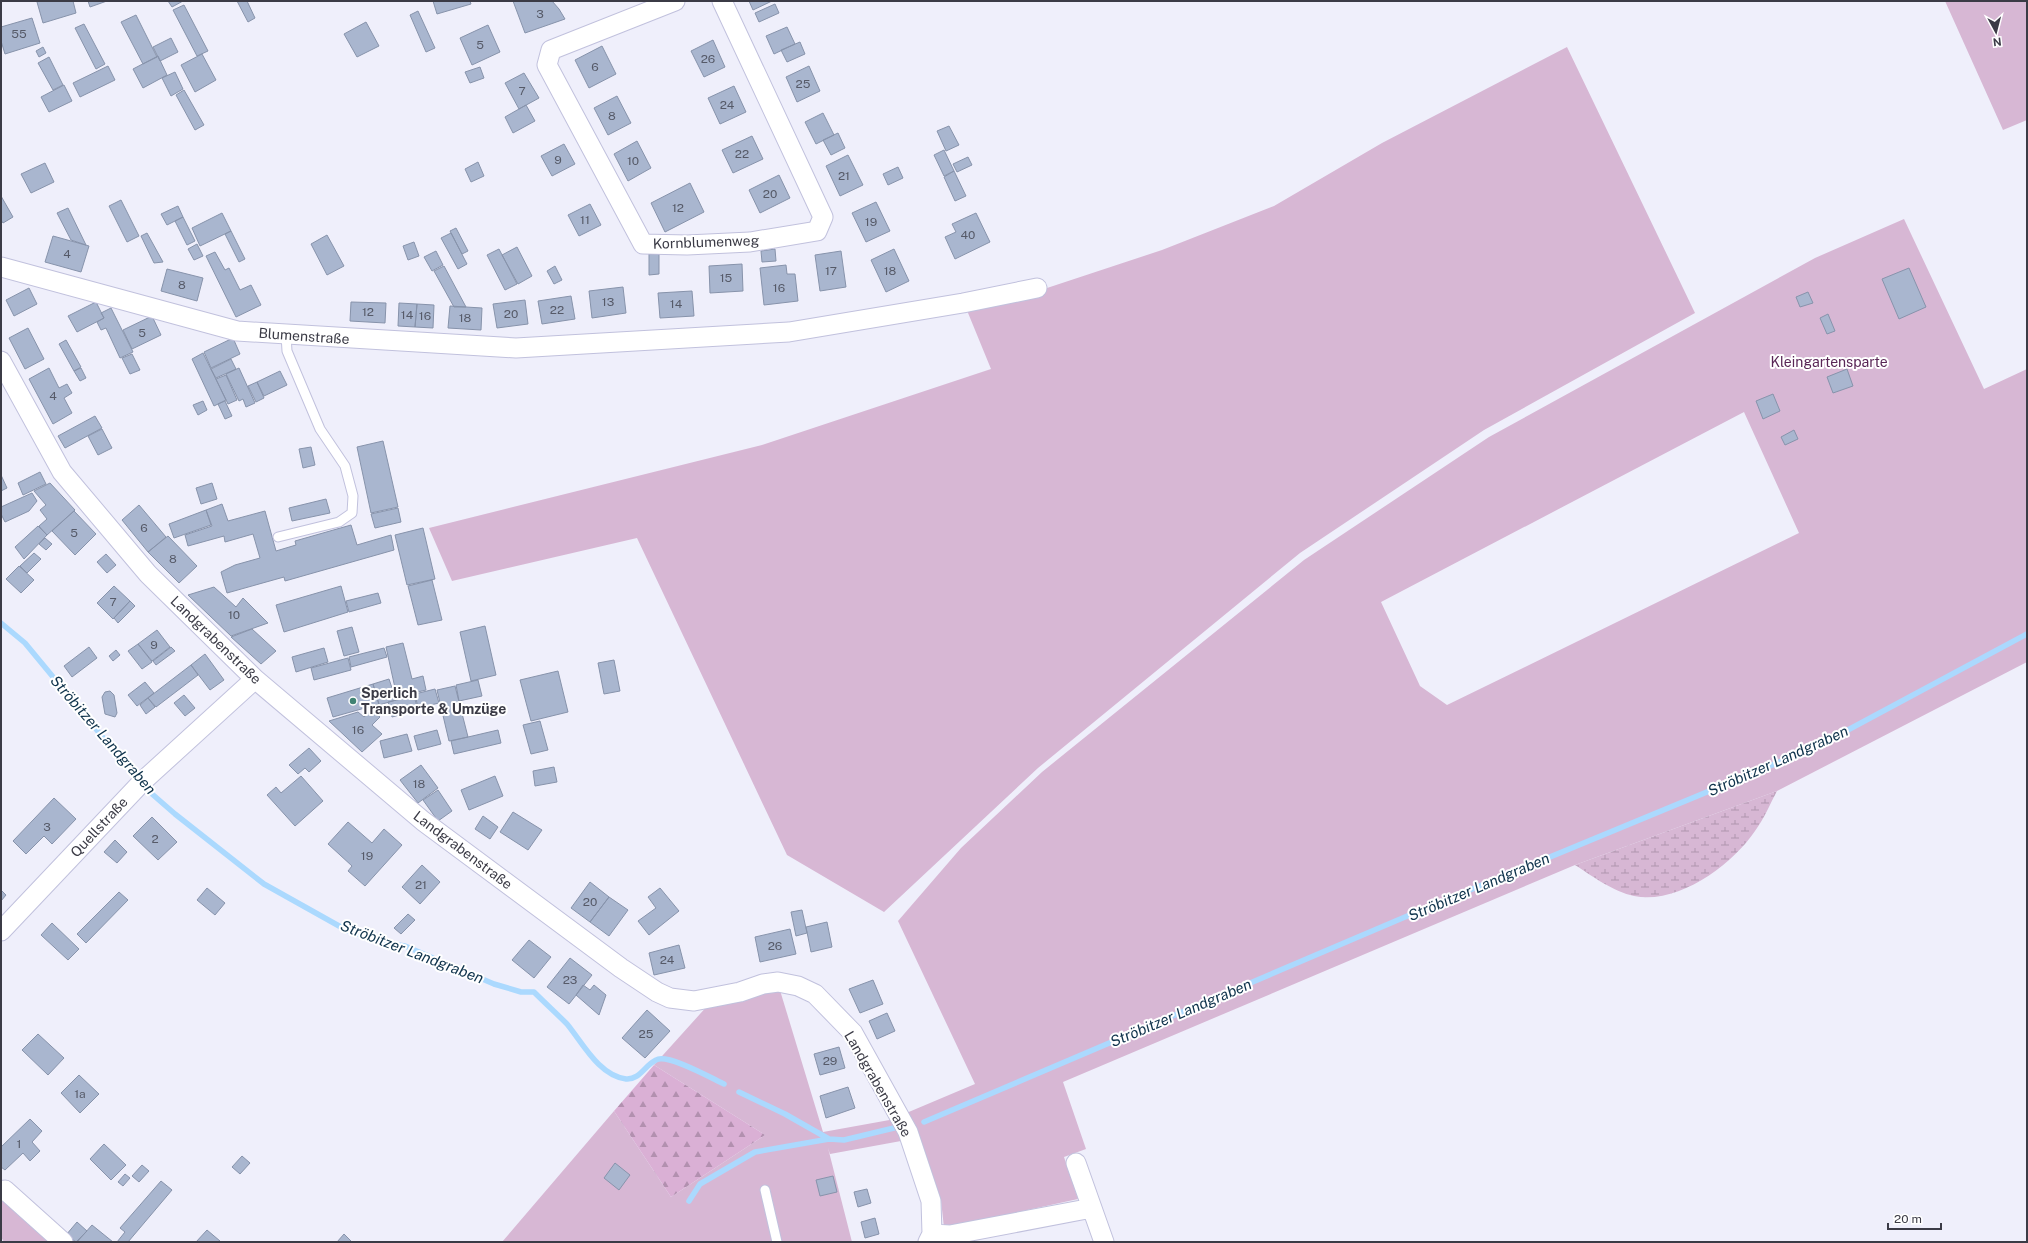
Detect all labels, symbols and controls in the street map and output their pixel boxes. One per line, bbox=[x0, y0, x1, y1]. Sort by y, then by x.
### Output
house number: 3 bbox=[536, 7, 544, 21]
north arrow bbox=[1976, 12, 2016, 52]
house number: 55 bbox=[11, 27, 27, 41]
text: N bbox=[1992, 35, 2002, 48]
house number: 5 bbox=[476, 38, 484, 52]
house number: 26 bbox=[701, 52, 715, 66]
house number: 6 bbox=[591, 60, 599, 74]
house number: 25 bbox=[796, 77, 811, 91]
house number: 7 bbox=[518, 84, 526, 98]
house number: 24 bbox=[720, 98, 735, 112]
house number: 8 bbox=[608, 109, 616, 123]
house number: 22 bbox=[735, 147, 749, 161]
house number: 9 bbox=[554, 153, 562, 167]
house number: 10 bbox=[627, 154, 639, 168]
house number: 21 bbox=[838, 169, 850, 183]
house number: 20 bbox=[763, 187, 777, 201]
house number: 12 bbox=[672, 201, 684, 215]
house number: 11 bbox=[580, 213, 590, 227]
house number: 19 bbox=[865, 215, 877, 229]
house number: 40 bbox=[961, 228, 975, 242]
street label: Kornblumenweg bbox=[653, 232, 760, 252]
house number: 4 bbox=[63, 247, 71, 261]
house number: 17 bbox=[825, 264, 837, 278]
house number: 18 bbox=[884, 264, 897, 278]
house number: 15 bbox=[720, 271, 733, 285]
house number: 8 bbox=[178, 278, 186, 292]
house number: 16 bbox=[773, 281, 785, 295]
house number: 13 bbox=[602, 295, 614, 309]
house number: 14 bbox=[670, 297, 683, 311]
house number: 22 bbox=[550, 303, 564, 317]
house number: 12 bbox=[362, 305, 374, 319]
house number: 20 bbox=[504, 307, 518, 321]
house number: 14 bbox=[401, 308, 414, 322]
house number: 16 bbox=[419, 309, 431, 323]
house number: 18 bbox=[459, 311, 472, 325]
street label: Blumenstraße bbox=[258, 325, 350, 347]
house number: 5 bbox=[138, 326, 146, 340]
park label: Kleingartensparte bbox=[1770, 354, 1888, 370]
house number: 4 bbox=[49, 389, 57, 403]
house number: 6 bbox=[140, 521, 148, 535]
house number: 5 bbox=[70, 526, 78, 540]
house number: 8 bbox=[169, 552, 177, 566]
street label: Landgrabenstraße bbox=[167, 593, 265, 687]
house number: 7 bbox=[109, 595, 117, 609]
house number: 10 bbox=[228, 608, 240, 622]
house number: 9 bbox=[150, 638, 158, 652]
water label: Ströbitzer Landgraben bbox=[47, 672, 160, 798]
place label: Sperlich Transporte & Umzüge bbox=[361, 685, 506, 717]
marker: Sperlich Transporte & Umzüge bbox=[348, 696, 358, 706]
water label: Ströbitzer Landgraben bbox=[1705, 722, 1851, 799]
house number: 16 bbox=[352, 723, 364, 737]
house number: 18 bbox=[413, 777, 426, 791]
street label: Quellstraße bbox=[67, 794, 131, 860]
street label: Landgrabenstraße bbox=[410, 808, 516, 892]
house number: 3 bbox=[43, 820, 51, 834]
house number: 2 bbox=[151, 832, 159, 846]
house number: 19 bbox=[361, 849, 373, 863]
water label: Ströbitzer Landgraben bbox=[1406, 849, 1552, 924]
house number: 21 bbox=[415, 878, 427, 892]
house number: 20 bbox=[583, 895, 597, 909]
water label: Ströbitzer Landgraben bbox=[338, 916, 486, 987]
house number: 26 bbox=[768, 939, 782, 953]
house number: 24 bbox=[660, 953, 675, 967]
house number: 23 bbox=[563, 973, 577, 987]
water label: Ströbitzer Landgraben bbox=[1108, 975, 1254, 1050]
house number: 25 bbox=[639, 1027, 654, 1041]
street label: Landgrabenstraße bbox=[841, 1028, 915, 1140]
house number: 29 bbox=[823, 1054, 837, 1068]
house number: 1a bbox=[74, 1087, 86, 1101]
house number: 1 bbox=[17, 1137, 21, 1151]
scale bar bbox=[1888, 1205, 1941, 1231]
text: 20 m bbox=[1894, 1212, 1922, 1226]

